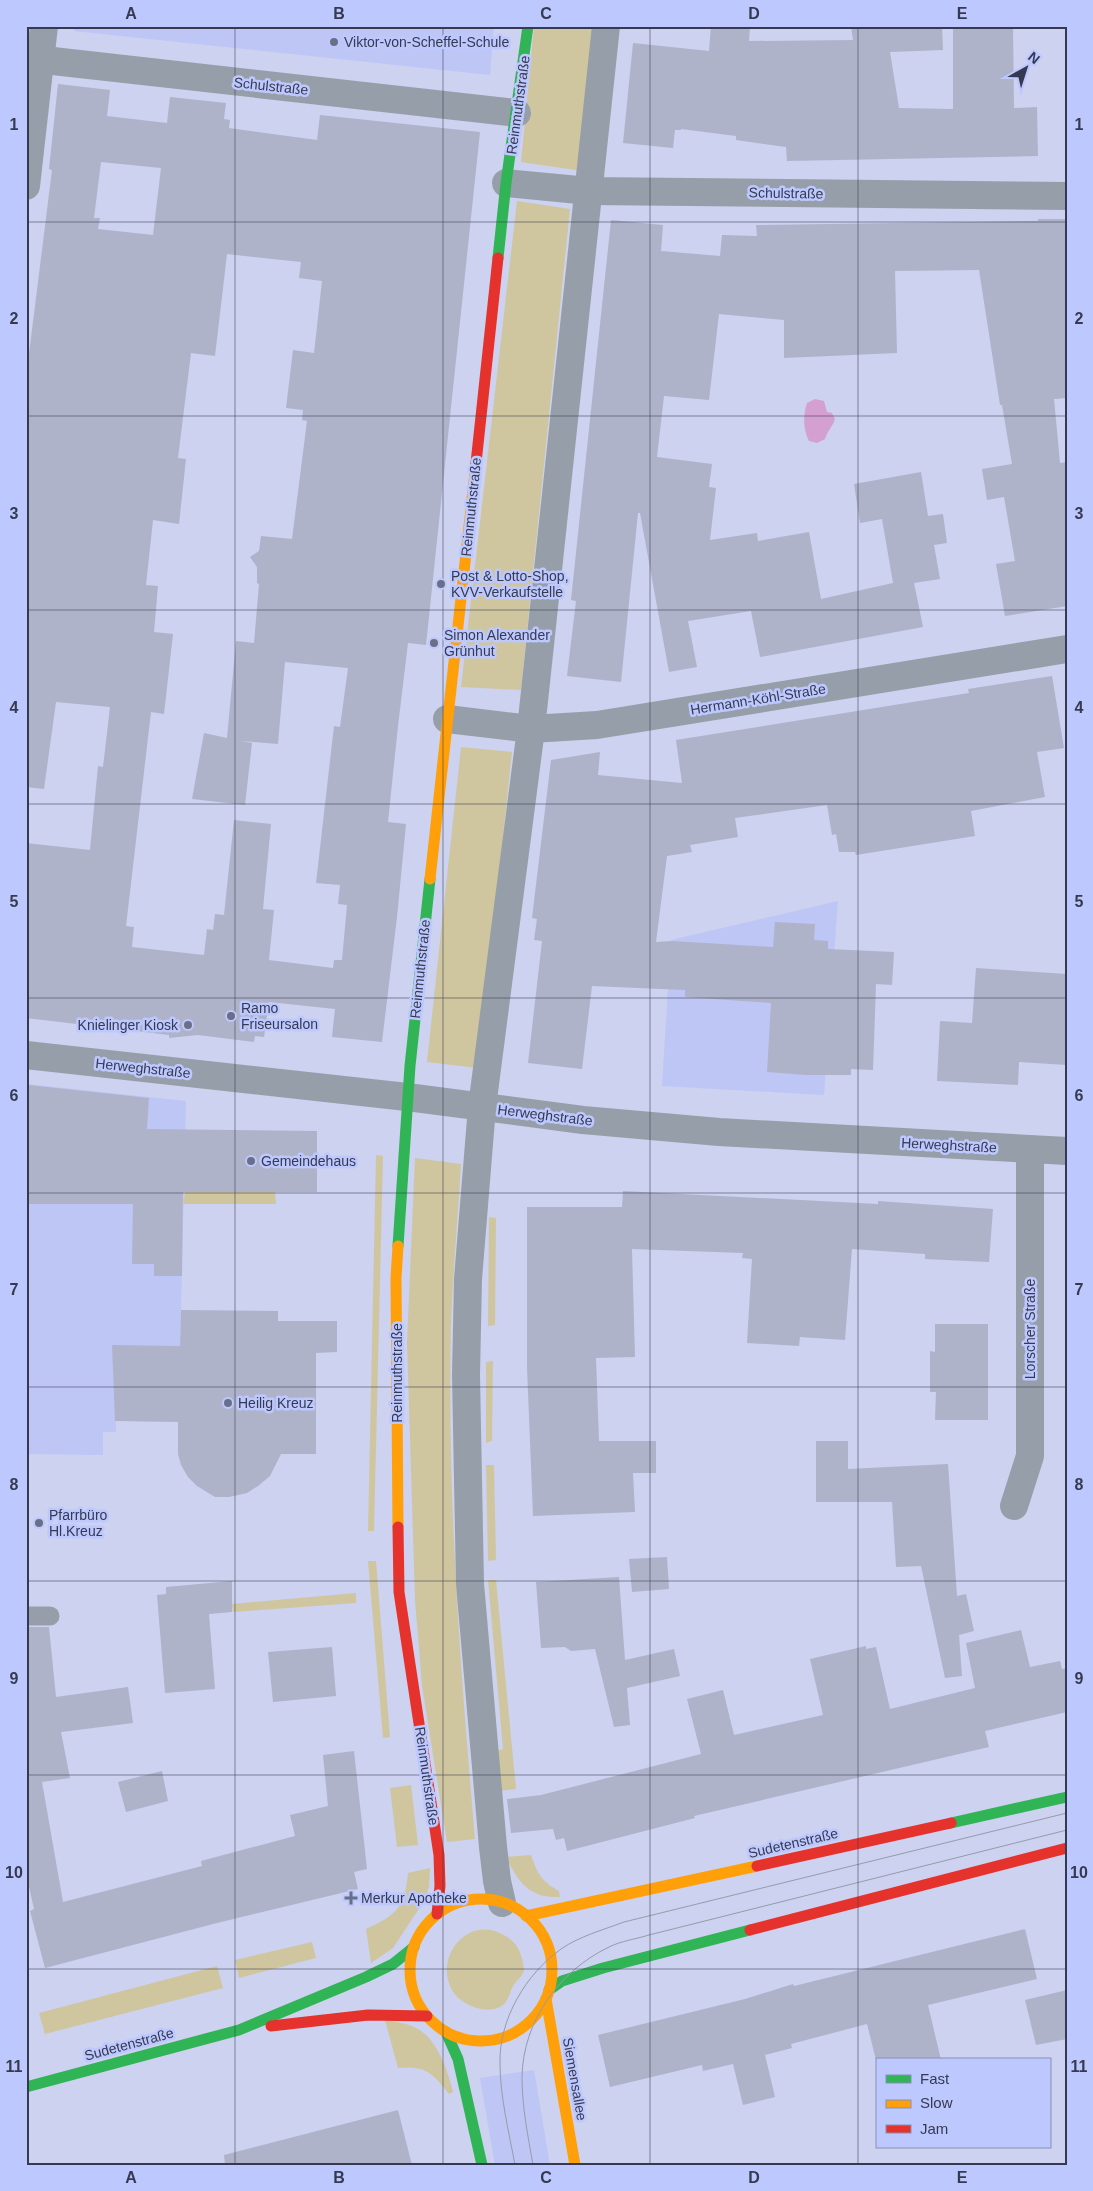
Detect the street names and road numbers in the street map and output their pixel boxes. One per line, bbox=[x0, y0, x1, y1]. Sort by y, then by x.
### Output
street label: Reinmuthstraße bbox=[503, 54, 533, 155]
street label: Schulstraße bbox=[233, 74, 309, 98]
street label: Schulstraße bbox=[749, 184, 824, 202]
street label: Reinmuthstraße bbox=[458, 456, 484, 557]
street label: Hermann-Köhl-Straße bbox=[689, 680, 827, 718]
street label: Reinmuthstraße bbox=[407, 918, 433, 1019]
street label: Herweghstraße bbox=[95, 1055, 192, 1081]
street label: Herweghstraße bbox=[497, 1101, 594, 1129]
street label: Herweghstraße bbox=[901, 1135, 997, 1156]
street label: Lorscher Straße bbox=[1022, 1279, 1038, 1379]
street label: Reinmuthstraße bbox=[389, 1323, 405, 1423]
street label: Reinmuthstraße bbox=[412, 1726, 442, 1827]
street label: Sudetenstraße bbox=[746, 1825, 840, 1861]
street label: Sudetenstraße bbox=[83, 2024, 176, 2064]
street label: Siemensallee bbox=[560, 2036, 590, 2122]

